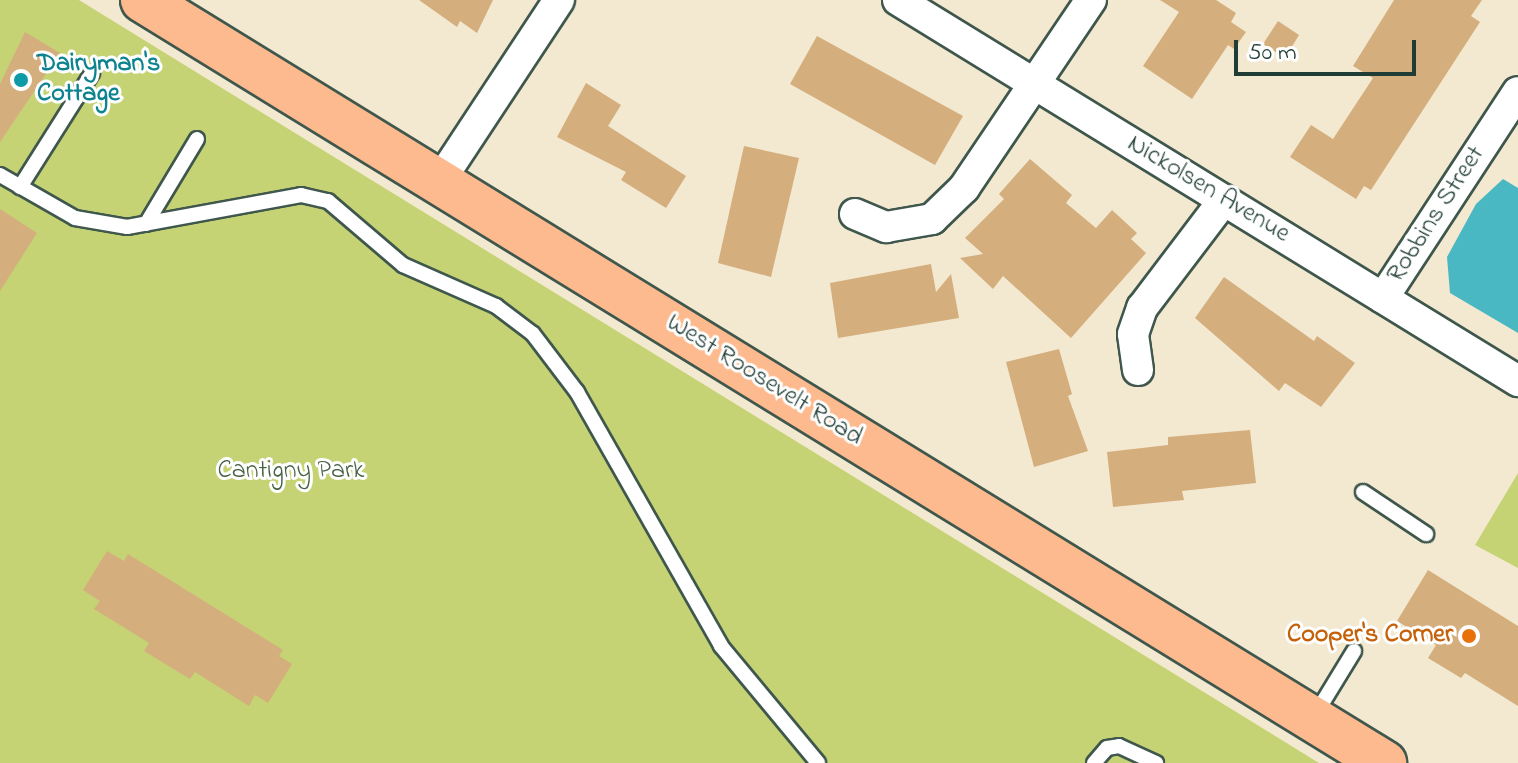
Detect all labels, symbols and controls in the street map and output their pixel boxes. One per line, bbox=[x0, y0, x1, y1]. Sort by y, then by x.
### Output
scale bar bbox=[1238, 24, 1420, 74]
text: 50 m bbox=[1248, 36, 1297, 71]
place label: Dairyman's Cottage bbox=[37, 49, 160, 110]
marker: Dairyman's Cottage bbox=[12, 71, 30, 89]
street label: Nickolsen Avenue bbox=[1121, 129, 1295, 251]
street label: Robbins Street bbox=[1381, 141, 1493, 289]
street label: West Roosevelt Road bbox=[660, 308, 868, 454]
park label: Cantigny Park bbox=[217, 456, 365, 488]
place label: Cooper's Corner bbox=[1287, 620, 1453, 652]
marker: Cooper's Corner bbox=[1460, 627, 1478, 645]

